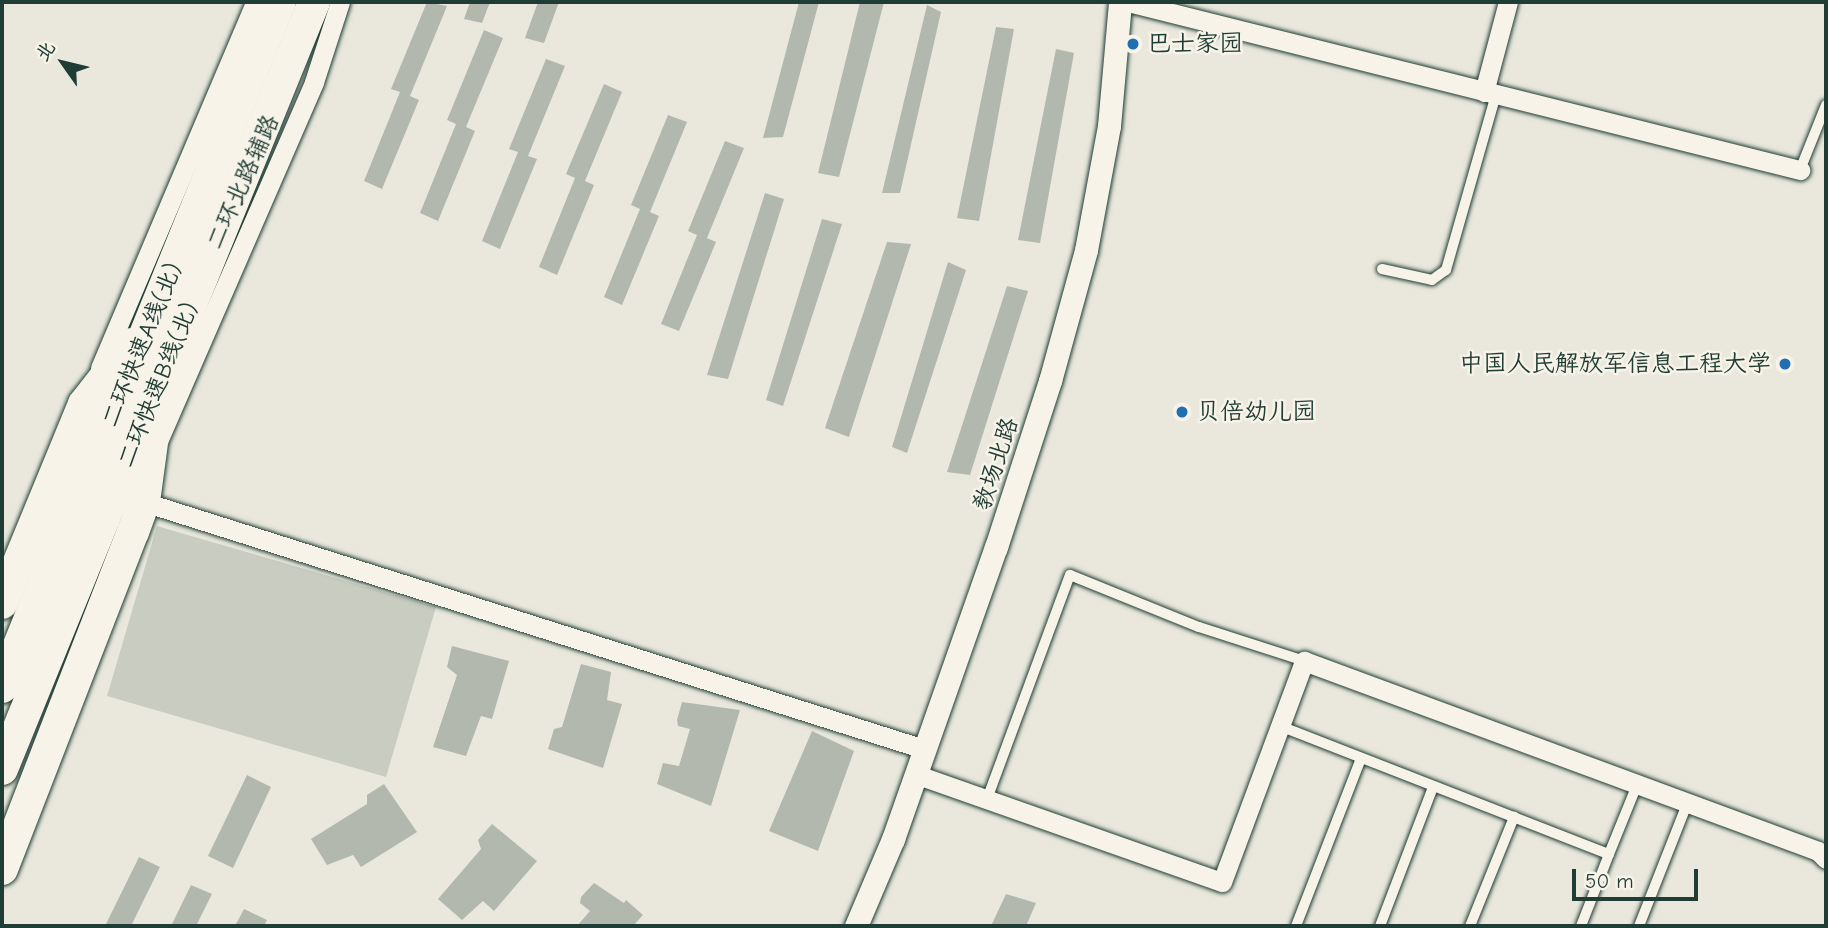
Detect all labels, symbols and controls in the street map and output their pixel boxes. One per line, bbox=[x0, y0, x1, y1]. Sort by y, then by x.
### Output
north arrow bbox=[28, 28, 98, 98]
place label: 巴士家园 bbox=[1147, 30, 1243, 58]
marker: 巴士家园 bbox=[1125, 36, 1141, 52]
text: 北 bbox=[31, 37, 60, 65]
street label: 二环北路辅路 bbox=[201, 110, 285, 254]
street label: 二环快速A线(北) bbox=[96, 259, 188, 431]
street label: 二环快速B线(北) bbox=[112, 298, 204, 472]
place label: 中国人民解放军信息工程大学 bbox=[1459, 350, 1771, 378]
marker: 中国人民解放军信息工程大学 bbox=[1777, 356, 1793, 372]
place label: 贝倍幼儿园 bbox=[1196, 398, 1316, 426]
marker: 贝倍幼儿园 bbox=[1174, 404, 1190, 420]
street label: 教场北路 bbox=[967, 414, 1025, 514]
scale bar bbox=[1576, 855, 1702, 899]
text: 50 m bbox=[1585, 869, 1634, 893]

